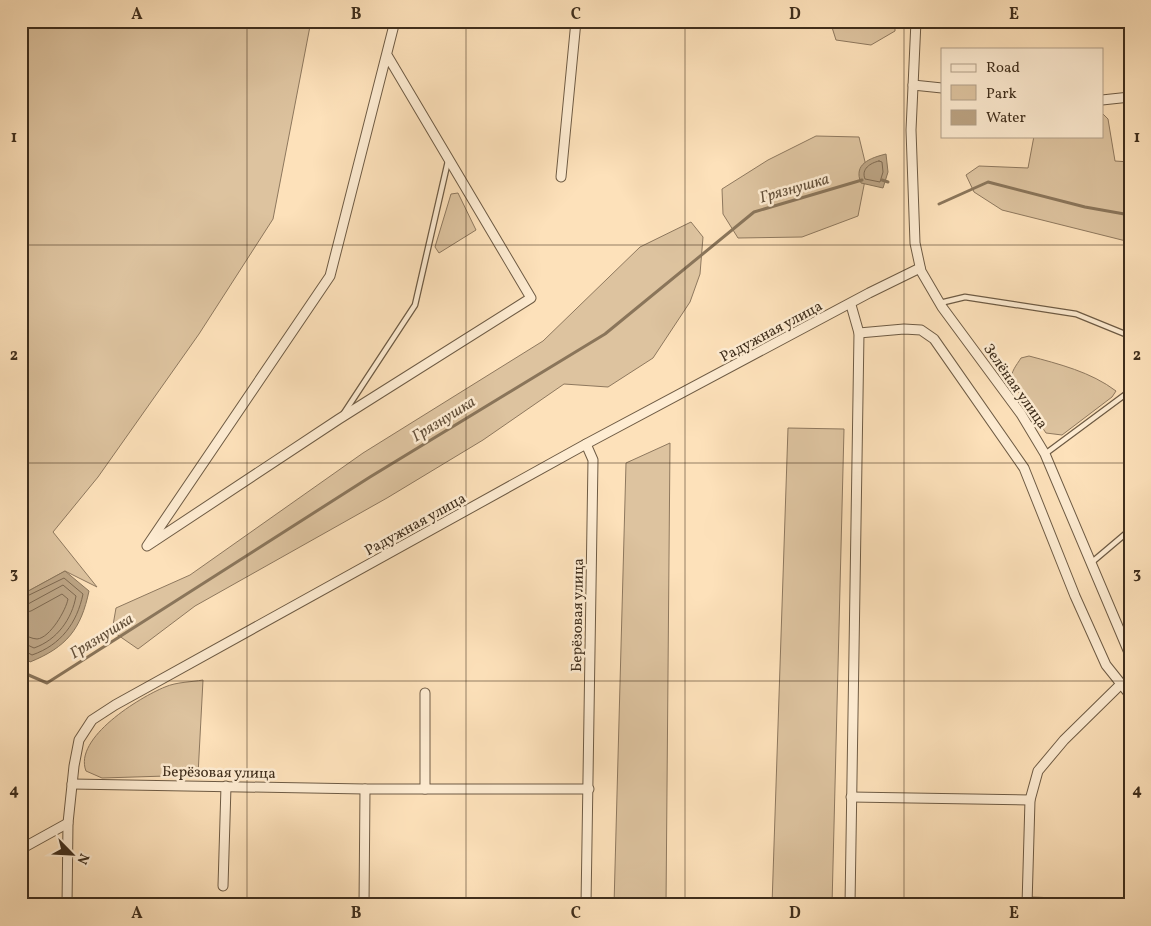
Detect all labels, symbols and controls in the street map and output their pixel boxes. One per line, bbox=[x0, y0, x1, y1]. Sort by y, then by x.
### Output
text: A bbox=[131, 4, 143, 26]
text: B bbox=[351, 4, 362, 26]
text: C bbox=[571, 4, 581, 26]
text: D bbox=[789, 4, 801, 26]
text: E bbox=[1009, 4, 1019, 26]
legend bbox=[941, 48, 1104, 138]
text: Road bbox=[986, 58, 1020, 79]
text: Park bbox=[986, 84, 1017, 105]
text: Water bbox=[986, 108, 1026, 129]
text: 1 bbox=[11, 127, 17, 149]
text: 1 bbox=[1134, 127, 1140, 149]
water label: Грязнушка bbox=[757, 168, 832, 209]
street label: Радужная улица bbox=[717, 296, 827, 368]
street label: Зелёная улица bbox=[978, 340, 1052, 434]
text: 2 bbox=[10, 345, 18, 367]
text: 2 bbox=[1133, 345, 1141, 367]
water label: Грязнушка bbox=[408, 391, 481, 448]
street label: Радужная улица bbox=[361, 489, 470, 562]
street label: Берёзовая улица bbox=[567, 558, 590, 672]
text: 3 bbox=[10, 563, 18, 585]
text: 3 bbox=[1133, 563, 1141, 585]
water label: Грязнушка bbox=[66, 608, 139, 665]
street label: Берёзовая улица bbox=[162, 762, 276, 785]
text: 4 bbox=[9, 780, 19, 802]
text: 4 bbox=[1132, 780, 1142, 802]
north arrow bbox=[48, 828, 98, 878]
text: N bbox=[72, 850, 93, 867]
text: A bbox=[131, 903, 143, 925]
text: B bbox=[351, 903, 362, 925]
text: C bbox=[571, 903, 581, 925]
text: D bbox=[789, 903, 801, 925]
text: E bbox=[1009, 903, 1019, 925]

